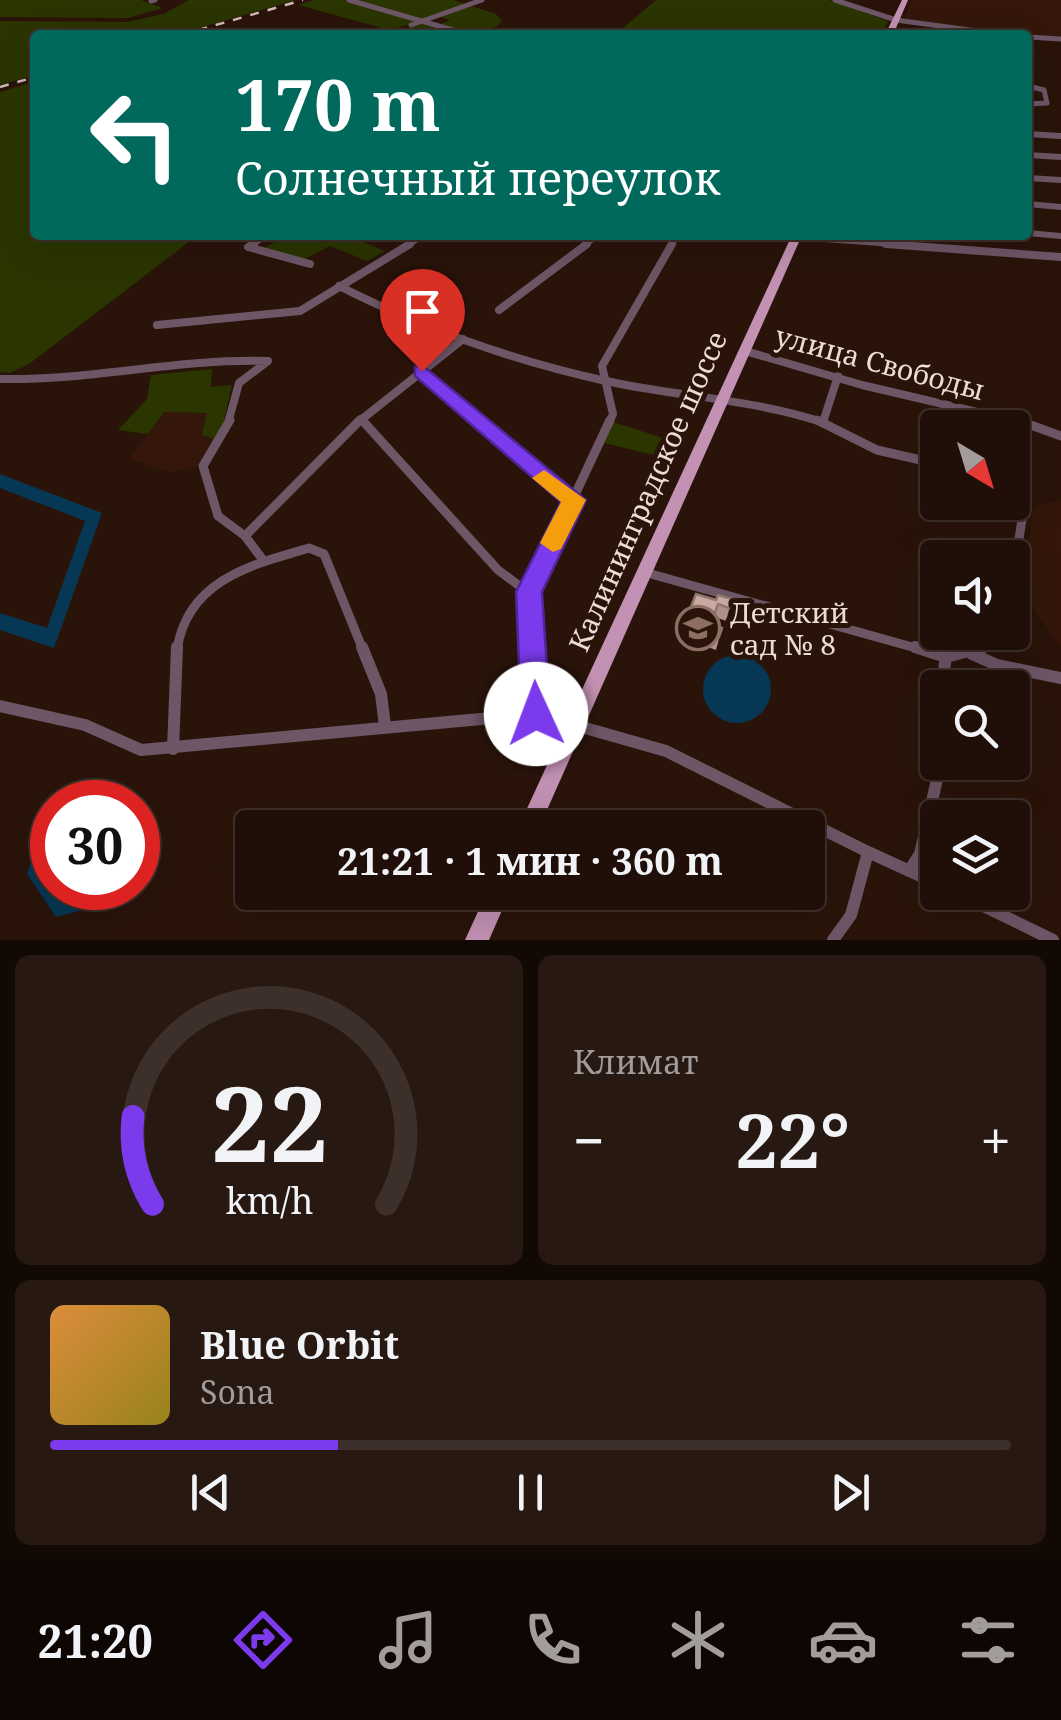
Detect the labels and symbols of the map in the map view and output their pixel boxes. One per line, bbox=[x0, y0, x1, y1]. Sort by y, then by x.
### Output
pin bbox=[380, 269, 465, 372]
street label: улица Свободы bbox=[771, 316, 989, 408]
street label: Калининградское шоссе bbox=[559, 325, 735, 657]
north arrow bbox=[920, 410, 1030, 520]
place label: Детский сад № 8 bbox=[730, 593, 849, 663]
school or university icon: Детский сад № 8 bbox=[675, 605, 721, 651]
position arrow bbox=[484, 662, 588, 766]
speed limit sign: 30 bbox=[30, 780, 160, 910]

